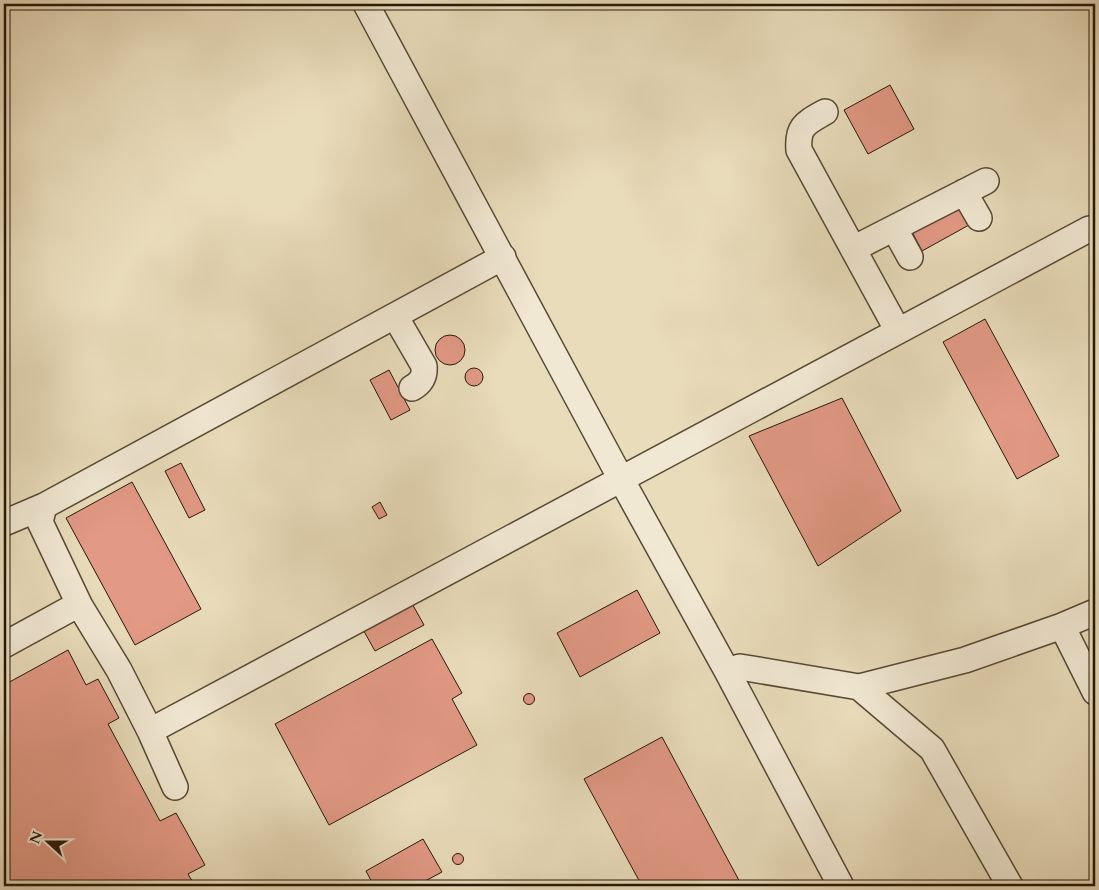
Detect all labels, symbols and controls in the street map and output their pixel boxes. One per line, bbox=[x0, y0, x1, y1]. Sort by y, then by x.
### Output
north arrow bbox=[22, 818, 72, 868]
text: N bbox=[25, 828, 47, 847]

